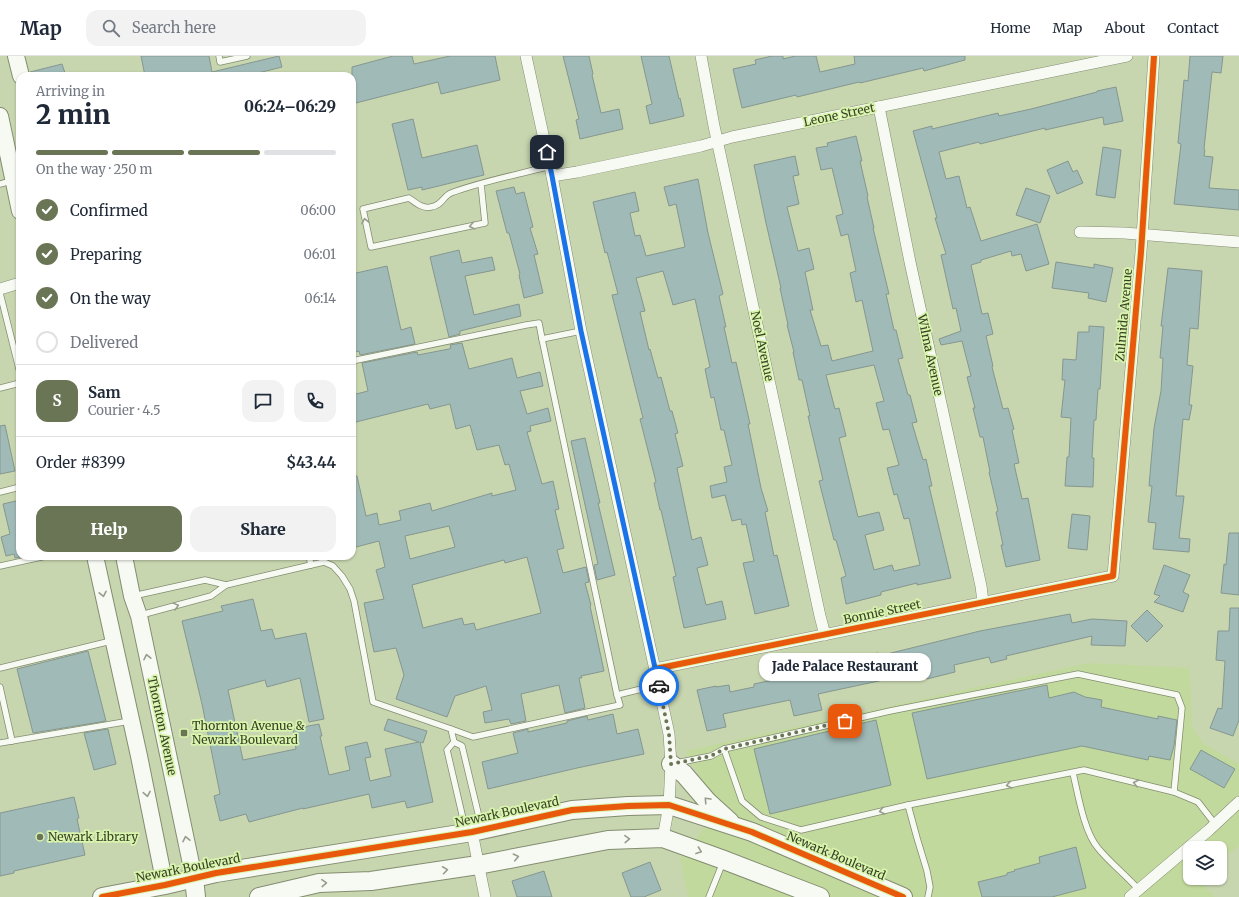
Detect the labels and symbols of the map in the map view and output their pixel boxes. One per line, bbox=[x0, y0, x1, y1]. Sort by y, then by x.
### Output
street label: Leone Street bbox=[802, 100, 876, 129]
pin bbox=[530, 135, 564, 169]
one-way arrow bbox=[362, 218, 370, 224]
one-way arrow bbox=[469, 222, 475, 230]
street label: Zulmida Avenue bbox=[1112, 268, 1135, 362]
street label: Noel Avenue bbox=[748, 309, 777, 382]
street label: Wilma Avenue bbox=[914, 312, 946, 397]
one-way arrow bbox=[99, 591, 107, 597]
street label: Bonnie Street bbox=[842, 596, 922, 627]
one-way arrow bbox=[172, 602, 179, 611]
callout: Jade Palace Restaurant bbox=[759, 653, 931, 681]
one-way arrow bbox=[144, 654, 152, 660]
courier bbox=[639, 666, 679, 706]
street label: Thornton Avenue bbox=[145, 675, 180, 777]
pin bbox=[828, 704, 862, 738]
place label: Thornton Avenue & Newark Boulevard bbox=[192, 718, 305, 747]
marker: Thornton Avenue & Newark Boulevard bbox=[179, 728, 189, 738]
one-way arrow bbox=[1133, 779, 1139, 787]
one-way arrow bbox=[1006, 780, 1012, 789]
one-way arrow bbox=[142, 791, 150, 797]
street label: Newark Boulevard bbox=[453, 793, 560, 830]
one-way arrow bbox=[704, 797, 712, 805]
one-way arrow bbox=[879, 807, 885, 815]
street label: Newark Boulevard bbox=[784, 828, 888, 883]
place label: Newark Library bbox=[48, 829, 138, 844]
marker: Newark Library bbox=[35, 832, 45, 842]
one-way arrow bbox=[624, 835, 630, 843]
one-way arrow bbox=[182, 836, 190, 843]
one-way arrow bbox=[696, 846, 703, 855]
street label: Newark Boulevard bbox=[134, 850, 241, 885]
one-way arrow bbox=[513, 854, 519, 862]
one-way arrow bbox=[442, 866, 448, 875]
one-way arrow bbox=[321, 879, 327, 887]

